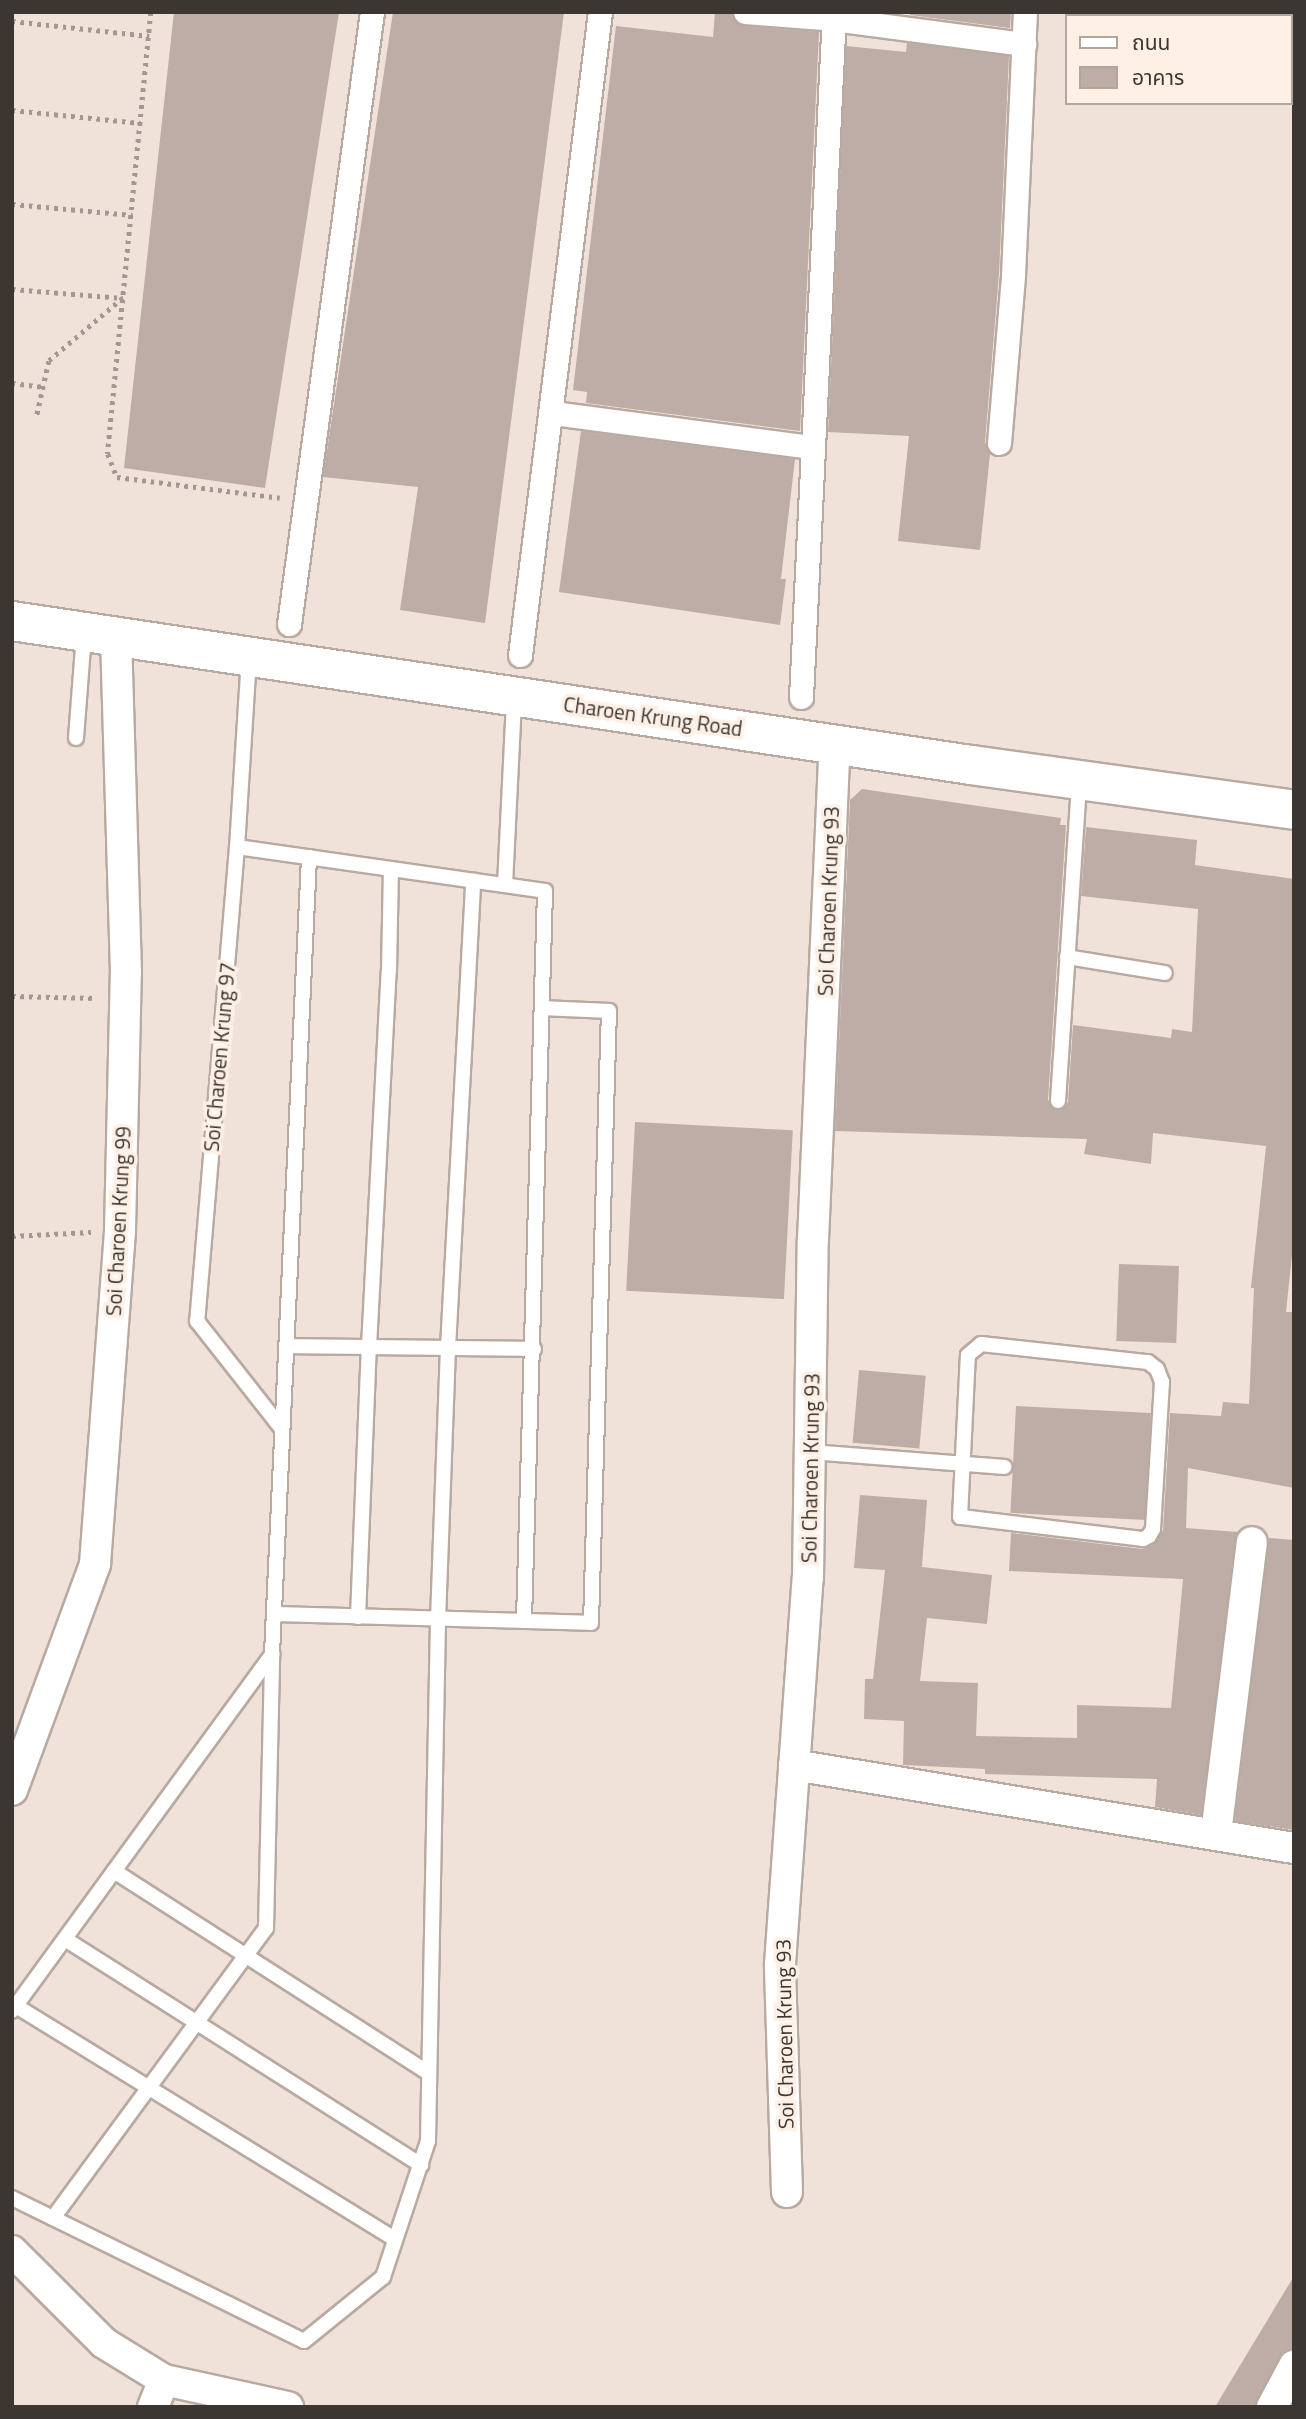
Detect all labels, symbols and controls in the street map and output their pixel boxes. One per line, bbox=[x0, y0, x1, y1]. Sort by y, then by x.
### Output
legend bbox=[1064, 14, 1292, 105]
text: ถนน bbox=[1132, 26, 1170, 58]
text: อาคาร bbox=[1132, 61, 1184, 93]
street label: Charoen Krung Road bbox=[562, 691, 744, 741]
street label: Soi Charoen Krung 93 bbox=[812, 806, 844, 996]
street label: Soi Charoen Krung 97 bbox=[198, 961, 240, 1153]
street label: Soi Charoen Krung 99 bbox=[100, 1125, 136, 1317]
street label: Soi Charoen Krung 93 bbox=[796, 1373, 824, 1563]
street label: Soi Charoen Krung 93 bbox=[770, 1939, 798, 2129]

